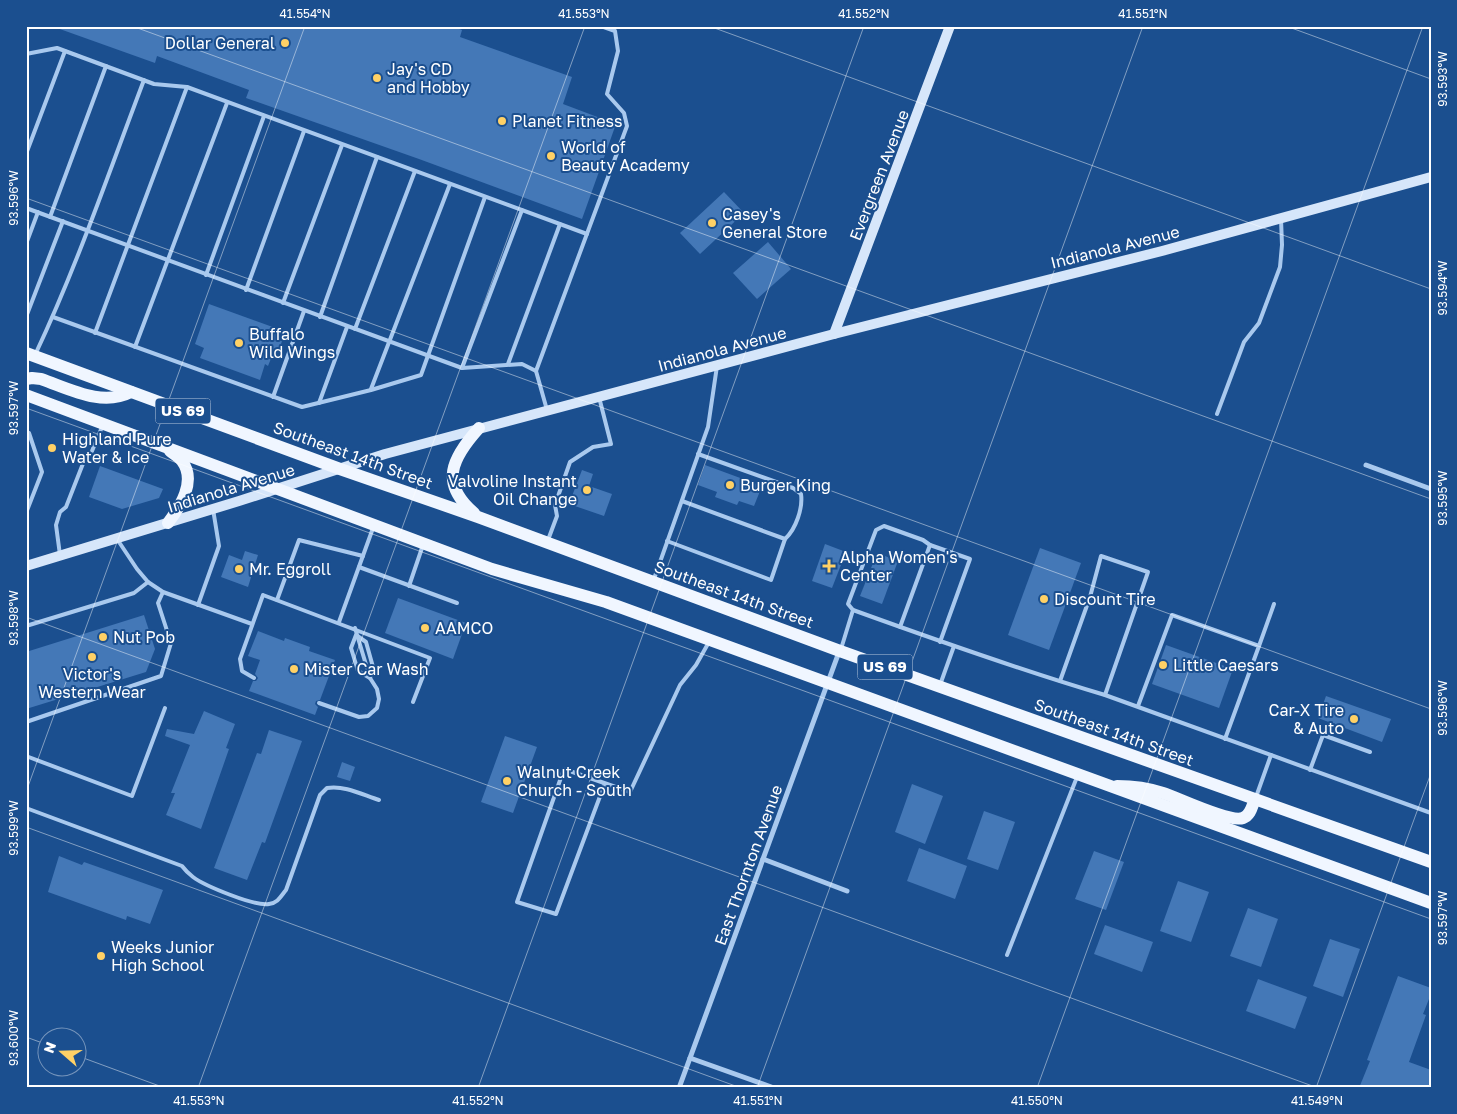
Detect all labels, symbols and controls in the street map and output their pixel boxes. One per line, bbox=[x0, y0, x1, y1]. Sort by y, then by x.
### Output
text: 41.554°N bbox=[279, 6, 331, 21]
text: 41.553°N bbox=[558, 6, 610, 21]
text: 41.552°N bbox=[838, 6, 890, 21]
text: 41.551°N bbox=[1118, 6, 1168, 21]
place label: Dollar General bbox=[165, 33, 275, 53]
marker: Dollar General bbox=[279, 37, 291, 49]
text: 93.593°W bbox=[1435, 51, 1450, 107]
place label: Jay's CD and Hobby bbox=[387, 59, 470, 97]
marker: Jay's CD and Hobby bbox=[371, 72, 383, 84]
street label: Evergreen Avenue bbox=[845, 107, 913, 243]
place label: Planet Fitness bbox=[512, 111, 622, 131]
marker: Planet Fitness bbox=[496, 115, 508, 127]
place label: World of Beauty Academy bbox=[561, 137, 690, 175]
marker: World of Beauty Academy bbox=[545, 150, 557, 162]
text: 93.596°W bbox=[6, 170, 21, 226]
place label: Casey's General Store bbox=[722, 204, 827, 242]
marker: Casey's General Store bbox=[706, 217, 718, 229]
street label: Indianola Avenue bbox=[1048, 221, 1182, 273]
text: 93.594°W bbox=[1435, 260, 1450, 316]
street label: Indianola Avenue bbox=[656, 322, 788, 376]
place label: Buffalo Wild Wings bbox=[249, 324, 335, 362]
marker: Buffalo Wild Wings bbox=[233, 337, 245, 349]
text: 93.597°W bbox=[6, 380, 21, 435]
road number: US 69 bbox=[156, 398, 210, 424]
street label: Southeast 14th Street bbox=[271, 417, 435, 493]
place label: Highland Pure Water & Ice bbox=[62, 429, 172, 467]
marker: Highland Pure Water & Ice bbox=[46, 442, 58, 454]
street label: Indianola Avenue bbox=[165, 459, 297, 517]
text: 93.595°W bbox=[1435, 470, 1450, 526]
place label: Valvoline Instant Oil Change bbox=[448, 471, 577, 509]
place label: Burger King bbox=[740, 475, 831, 495]
marker: Burger King bbox=[724, 479, 736, 491]
marker: Valvoline Instant Oil Change bbox=[581, 484, 593, 496]
place label: Alpha Women's Center bbox=[840, 547, 958, 585]
street label: Southeast 14th Street bbox=[652, 556, 816, 632]
place label: Mr. Eggroll bbox=[249, 559, 331, 579]
marker: Alpha Women's Center bbox=[822, 559, 836, 573]
marker: Mr. Eggroll bbox=[233, 563, 245, 575]
place label: Discount Tire bbox=[1054, 589, 1156, 609]
text: 93.598°W bbox=[6, 590, 21, 646]
marker: Discount Tire bbox=[1038, 593, 1050, 605]
place label: AAMCO bbox=[435, 618, 493, 638]
marker: AAMCO bbox=[419, 622, 431, 634]
place label: Nut Pob bbox=[113, 627, 175, 647]
marker: Nut Pob bbox=[97, 631, 109, 643]
marker: Victor's Western Wear bbox=[86, 651, 98, 663]
road number: US 69 bbox=[858, 654, 912, 680]
place label: Little Caesars bbox=[1173, 655, 1279, 675]
place label: Mister Car Wash bbox=[304, 659, 429, 679]
marker: Little Caesars bbox=[1157, 659, 1169, 671]
marker: Mister Car Wash bbox=[288, 663, 300, 675]
place label: Victor's Western Wear bbox=[38, 664, 146, 702]
text: 93.596°W bbox=[1435, 680, 1450, 736]
street label: Southeast 14th Street bbox=[1032, 694, 1196, 770]
place label: Car-X Tire & Auto bbox=[1269, 700, 1344, 738]
marker: Car-X Tire & Auto bbox=[1348, 713, 1360, 725]
place label: Walnut Creek Church - South bbox=[517, 762, 632, 800]
marker: Walnut Creek Church - South bbox=[501, 775, 513, 787]
street label: East Thornton Avenue bbox=[710, 782, 786, 948]
text: 93.599°W bbox=[6, 800, 21, 856]
text: 93.597°W bbox=[1435, 890, 1450, 945]
place label: Weeks Junior High School bbox=[111, 937, 214, 975]
marker: Weeks Junior High School bbox=[95, 950, 107, 962]
text: 93.600°W bbox=[6, 1009, 21, 1066]
north arrow bbox=[38, 1026, 88, 1076]
text: N bbox=[40, 1039, 59, 1055]
text: 41.553°N bbox=[173, 1093, 225, 1108]
text: 41.552°N bbox=[452, 1093, 504, 1108]
text: 41.551°N bbox=[733, 1093, 783, 1108]
text: 41.550°N bbox=[1011, 1093, 1063, 1108]
text: 41.549°N bbox=[1291, 1093, 1343, 1108]

